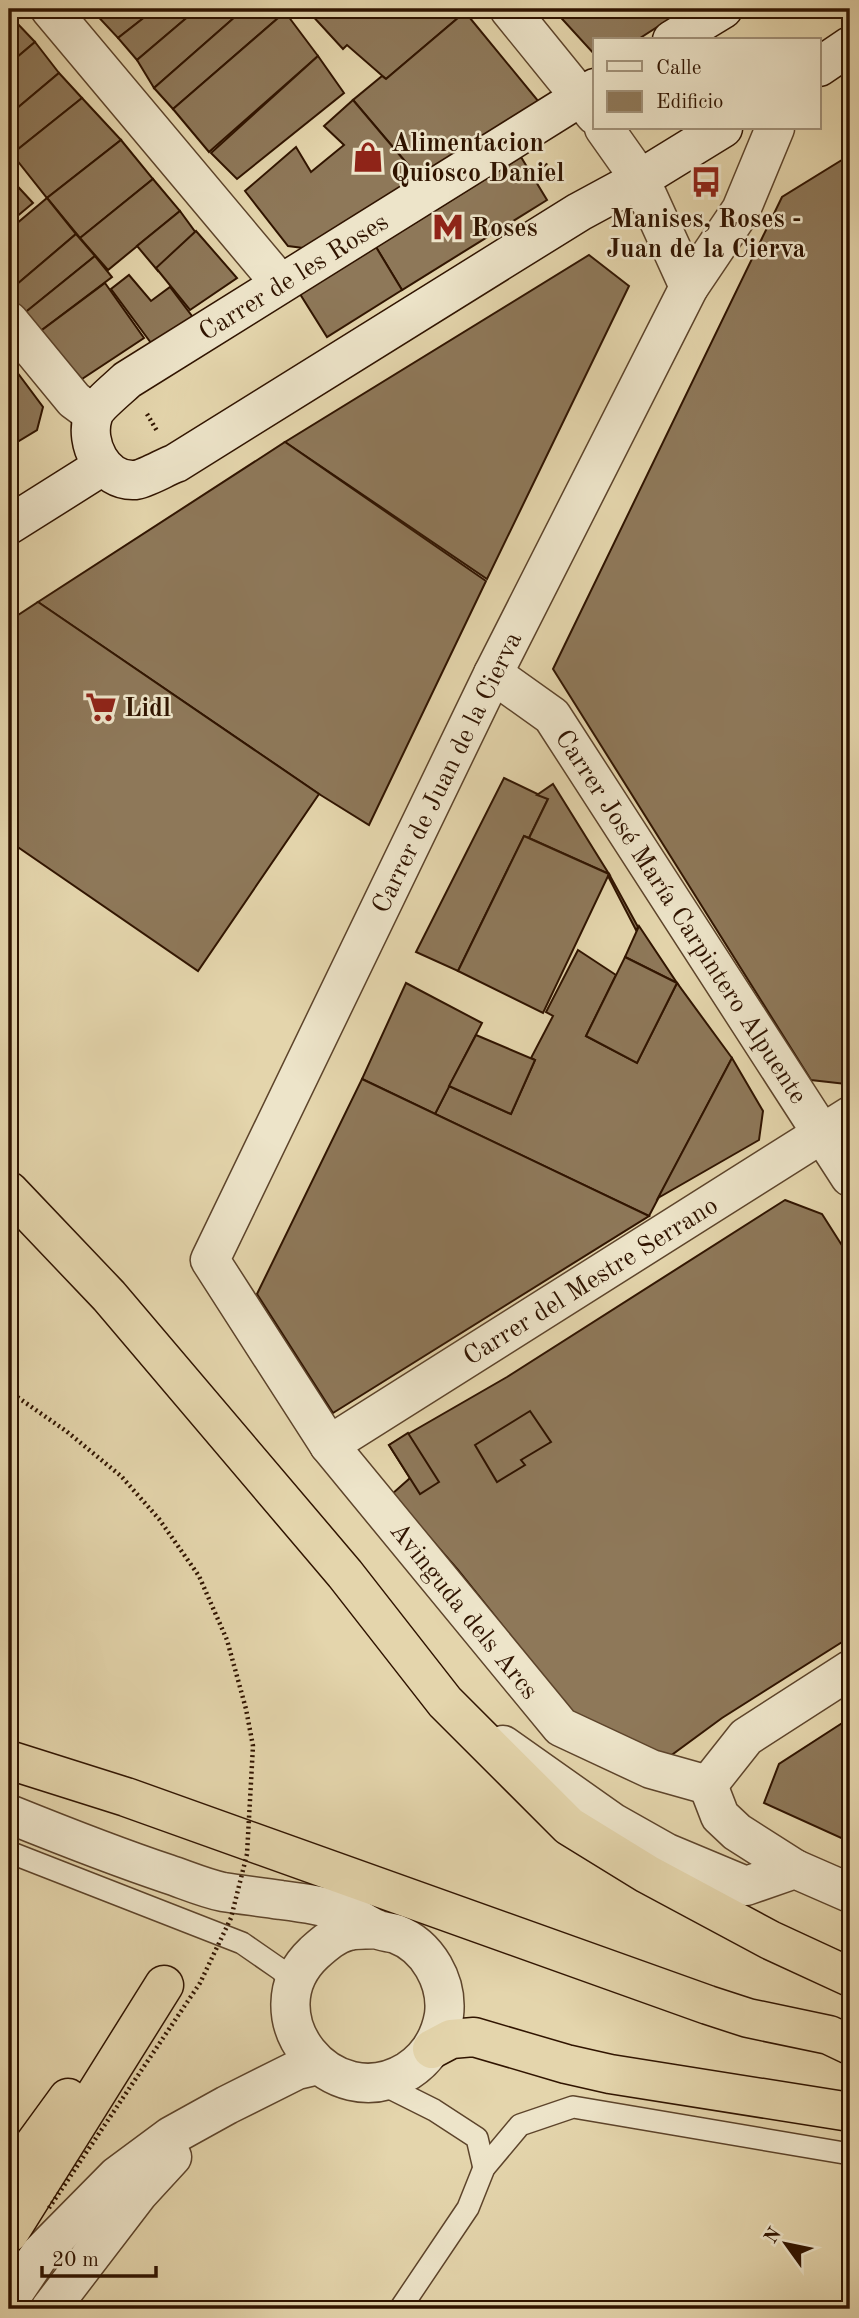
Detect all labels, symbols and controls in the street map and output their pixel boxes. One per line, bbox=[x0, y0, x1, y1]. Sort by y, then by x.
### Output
legend bbox=[593, 38, 820, 130]
text: Calle bbox=[656, 58, 701, 79]
text: Edificio bbox=[656, 92, 724, 113]
place label: Alimentacion Quiosco Daniel bbox=[391, 131, 564, 187]
shop icon: Alimentacion Quiosco Daniel bbox=[351, 140, 385, 174]
bus stop icon: Manises, Roses - Juan de la Cierva bbox=[689, 165, 723, 199]
place label: Manises, Roses - Juan de la Cierva bbox=[606, 207, 806, 263]
street label: Carrer de les Roses bbox=[195, 209, 393, 346]
metro station icon: Roses bbox=[431, 210, 465, 244]
place label: Roses bbox=[471, 216, 538, 242]
street label: Carrer de Juan de la Cierva bbox=[368, 628, 527, 918]
supermarket icon: Lidl bbox=[84, 690, 118, 724]
place label: Lidl bbox=[124, 696, 171, 722]
street label: Carrer José María Carpintero Alpuente bbox=[550, 725, 811, 1109]
street label: Carrer del Mestre Serrano bbox=[459, 1193, 723, 1371]
street label: Avinguda dels Arcs bbox=[384, 1518, 542, 1705]
north arrow bbox=[750, 2210, 820, 2280]
text: N bbox=[762, 2224, 786, 2247]
scale bar bbox=[42, 2234, 156, 2278]
text: 20 m bbox=[52, 2250, 99, 2271]

